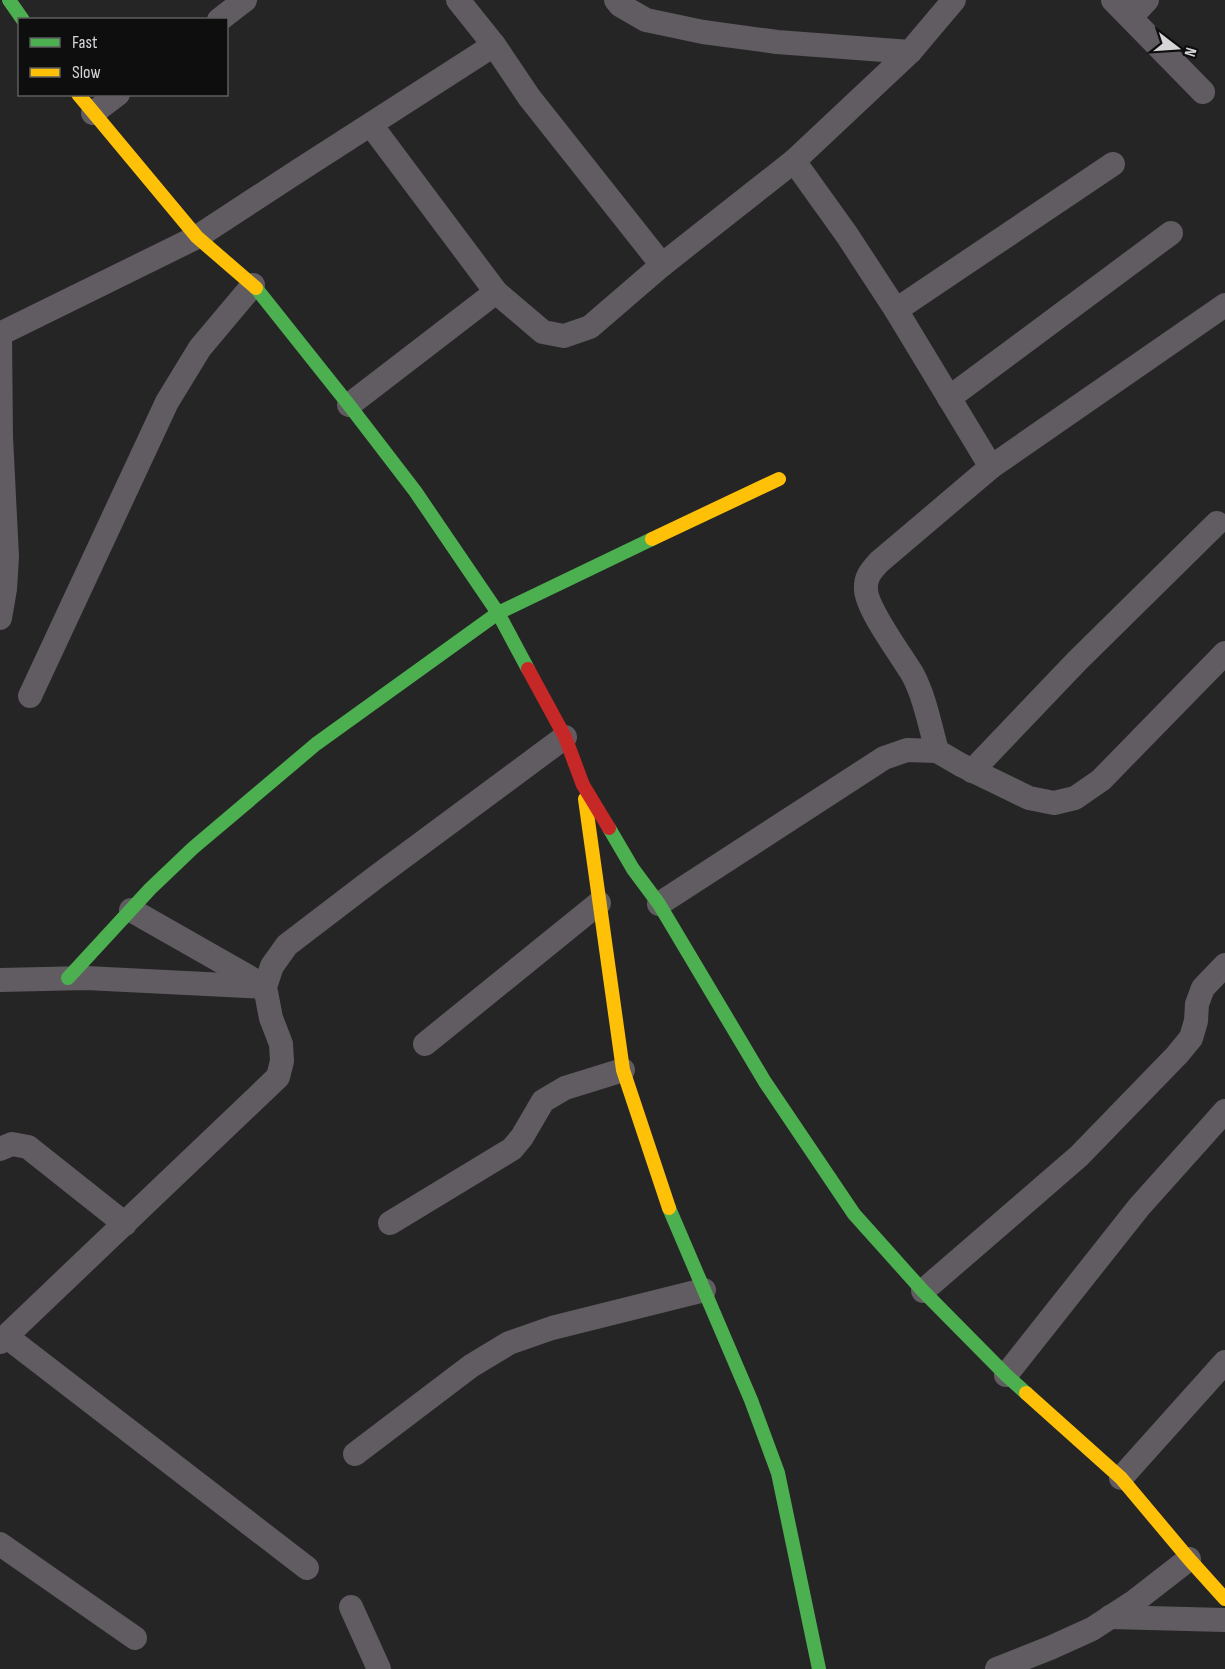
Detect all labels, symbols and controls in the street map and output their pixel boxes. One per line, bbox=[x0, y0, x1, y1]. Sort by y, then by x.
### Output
legend bbox=[18, 18, 228, 96]
north arrow bbox=[1147, 18, 1207, 78]
text: Fast bbox=[72, 32, 98, 53]
text: N bbox=[1180, 45, 1200, 59]
text: Slow bbox=[72, 62, 101, 83]

